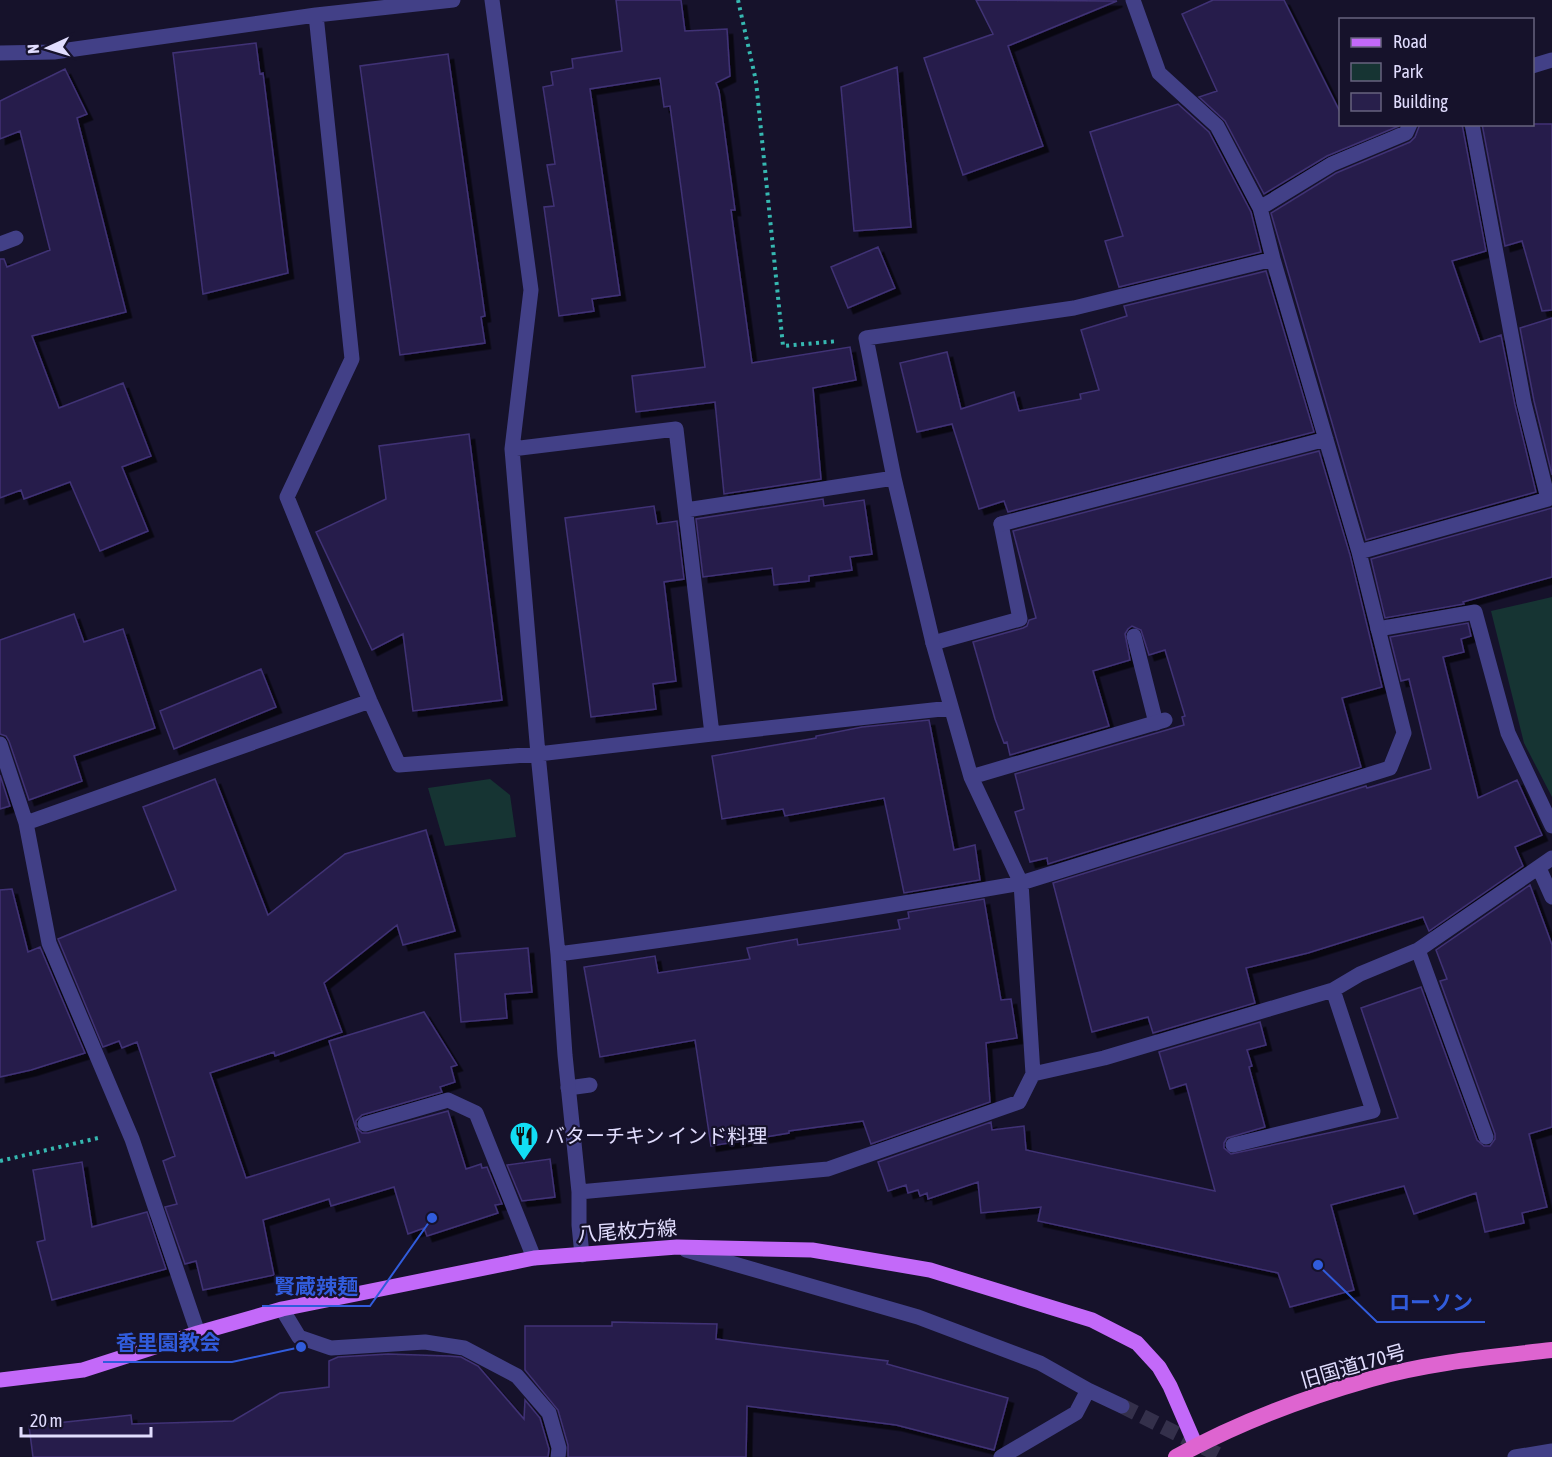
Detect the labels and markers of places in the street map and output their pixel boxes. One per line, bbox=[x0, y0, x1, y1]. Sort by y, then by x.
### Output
restaurant icon: バターチキン インド料理 bbox=[508, 1120, 540, 1162]
place label: バターチキン インド料理 bbox=[545, 1124, 767, 1147]
callout: 賢蔵辣麺 bbox=[262, 1267, 370, 1306]
callout: ローソン bbox=[1377, 1283, 1485, 1322]
callout: 香里園教会 bbox=[103, 1323, 232, 1362]

